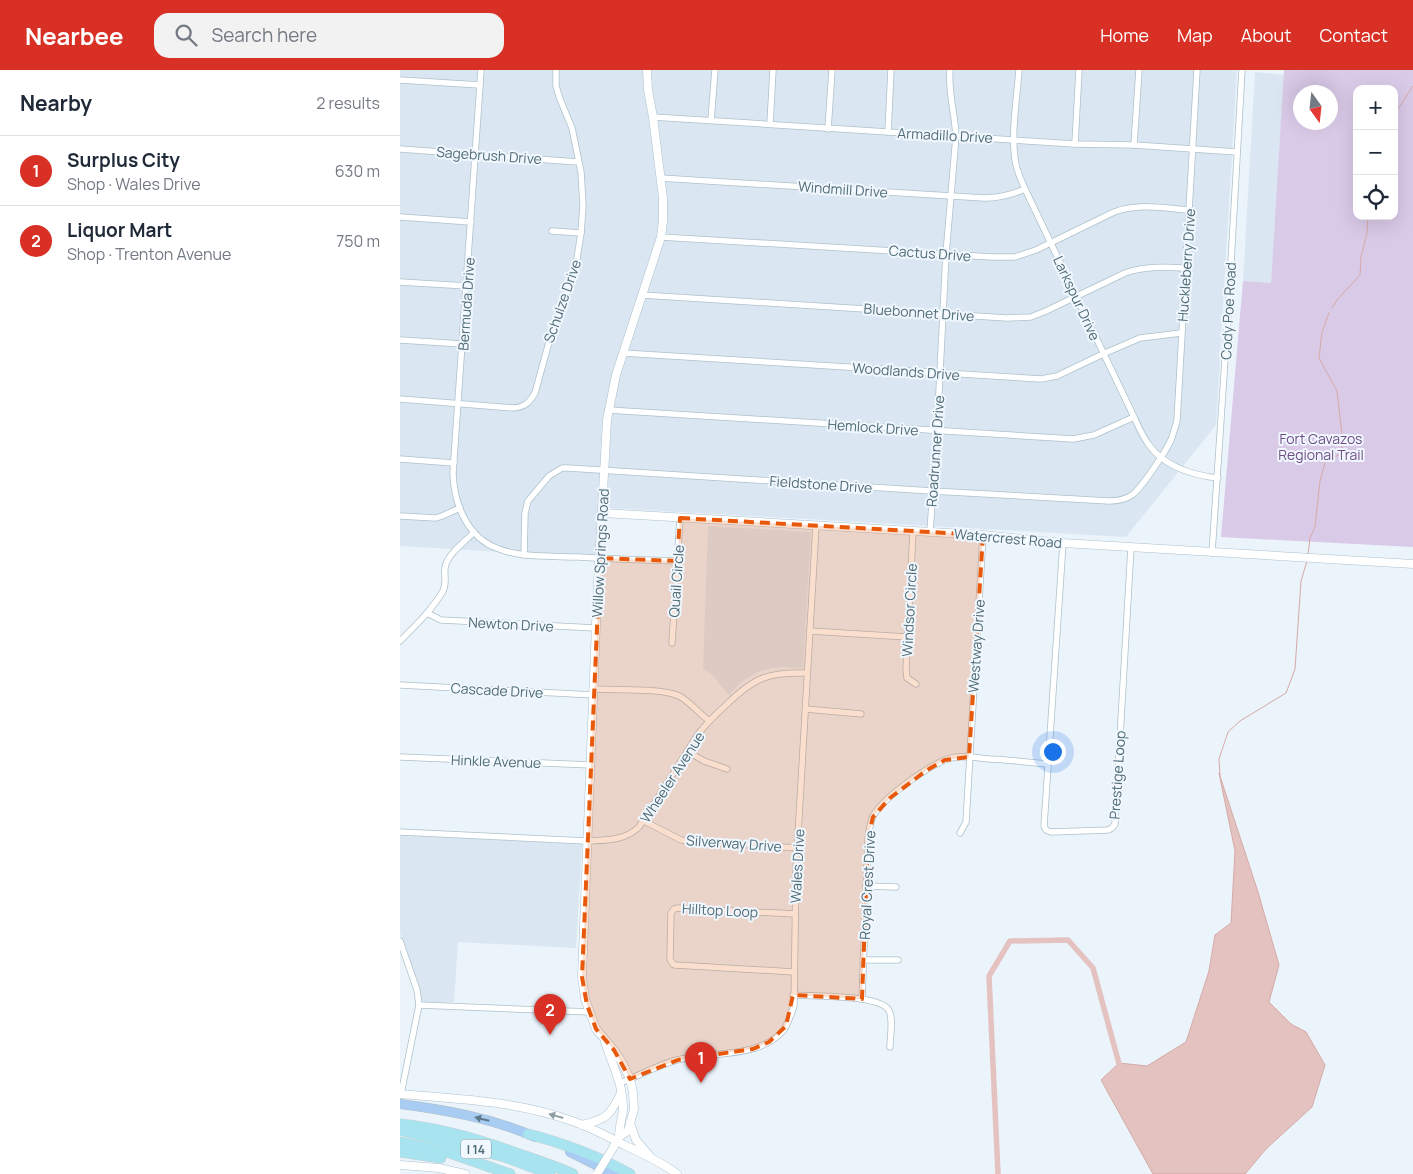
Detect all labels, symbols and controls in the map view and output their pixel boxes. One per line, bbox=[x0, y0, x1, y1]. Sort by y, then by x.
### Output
search box bbox=[154, 13, 504, 58]
text: Nearbee bbox=[25, 19, 124, 52]
icon: search bbox=[172, 21, 200, 49]
text: Search here bbox=[212, 22, 317, 48]
text: Home bbox=[1100, 23, 1149, 47]
text: Map bbox=[1177, 23, 1213, 47]
text: About bbox=[1241, 23, 1291, 47]
text: Contact bbox=[1319, 23, 1388, 47]
north arrow bbox=[1293, 85, 1338, 130]
map controls bbox=[1353, 85, 1398, 220]
button: + bbox=[1353, 85, 1398, 130]
text: Nearby bbox=[20, 89, 92, 117]
text: 2 results bbox=[316, 92, 380, 114]
street label: Armadillo Drive bbox=[897, 123, 993, 147]
button: − bbox=[1353, 130, 1398, 175]
street label: Sagebrush Drive bbox=[436, 142, 542, 168]
text: Surplus City bbox=[67, 147, 180, 173]
text: 1 bbox=[32, 160, 40, 182]
text: 630 m bbox=[335, 160, 380, 182]
text: Shop · Wales Drive bbox=[67, 173, 201, 195]
button: locate bbox=[1353, 175, 1398, 220]
street label: Windmill Drive bbox=[798, 176, 888, 202]
street label: Huckleberry Drive bbox=[1173, 208, 1199, 322]
text: Liquor Mart bbox=[67, 217, 172, 243]
text: 2 bbox=[31, 230, 41, 252]
text: 750 m bbox=[336, 230, 380, 252]
street label: Cactus Drive bbox=[888, 241, 972, 265]
text: Shop · Trenton Avenue bbox=[67, 243, 231, 265]
street label: Larkspur Drive bbox=[1049, 253, 1105, 343]
street label: Bermuda Drive bbox=[453, 257, 479, 351]
street label: Schulze Drive bbox=[539, 257, 585, 345]
street label: Cody Poe Road bbox=[1216, 262, 1240, 360]
street label: Bluebonnet Drive bbox=[863, 299, 975, 325]
street label: Woodlands Drive bbox=[852, 358, 960, 384]
street label: Roadrunner Drive bbox=[922, 395, 948, 507]
street label: Hemlock Drive bbox=[827, 414, 919, 440]
park label: Fort Cavazos Regional Trail bbox=[1278, 429, 1364, 464]
street label: Fieldstone Drive bbox=[769, 471, 873, 497]
street label: Willow Springs Road bbox=[587, 488, 613, 618]
street label: Watercrest Road bbox=[953, 524, 1063, 552]
street label: Quail Circle bbox=[664, 544, 688, 618]
street label: Windsor Circle bbox=[897, 563, 921, 657]
street label: Westway Drive bbox=[963, 598, 989, 694]
street label: Newton Drive bbox=[468, 612, 554, 636]
street label: Cascade Drive bbox=[450, 678, 544, 702]
street label: Wheeler Avenue bbox=[635, 728, 709, 826]
street label: Prestige Loop bbox=[1104, 730, 1130, 820]
your location bbox=[1040, 739, 1066, 765]
street label: Hinkle Avenue bbox=[451, 750, 541, 772]
street label: Wales Drive bbox=[786, 828, 808, 904]
street label: Silverway Drive bbox=[686, 830, 782, 856]
street label: Royal Crest Drive bbox=[855, 830, 879, 940]
street label: Hilltop Loop bbox=[682, 899, 758, 921]
pin: 2 bbox=[534, 994, 566, 1035]
pin: 1 bbox=[685, 1042, 717, 1083]
one-way arrow bbox=[548, 1112, 563, 1120]
one-way arrow bbox=[474, 1115, 489, 1123]
road number: I 14 bbox=[461, 1140, 491, 1158]

